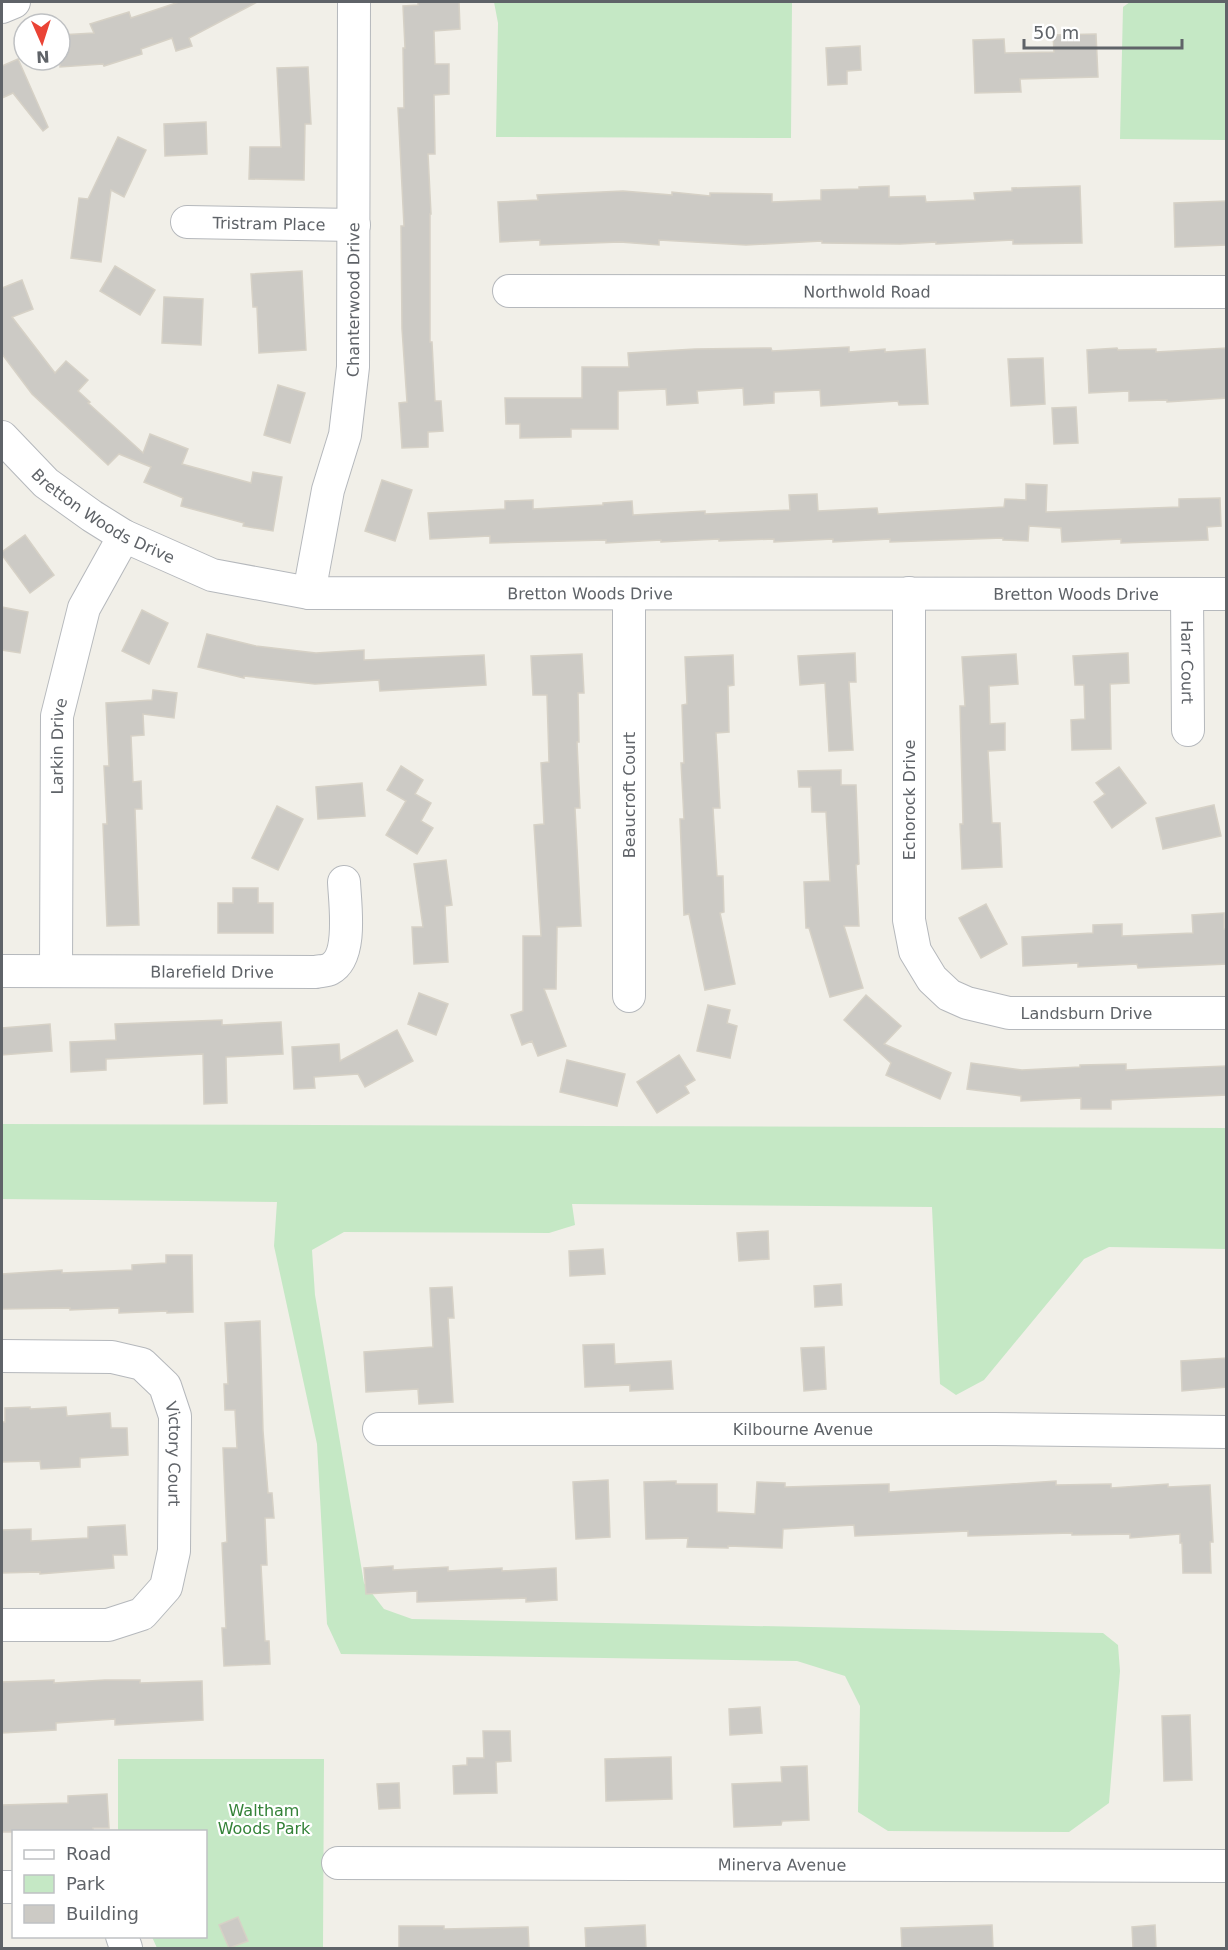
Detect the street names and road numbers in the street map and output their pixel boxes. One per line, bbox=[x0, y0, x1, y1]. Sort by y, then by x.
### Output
street label: Tristram Place bbox=[211, 213, 325, 234]
street label: Chanterwood Drive bbox=[343, 222, 363, 378]
street label: Northwold Road bbox=[803, 282, 931, 302]
street label: Bretton Woods Drive bbox=[27, 465, 178, 567]
street label: Bretton Woods Drive bbox=[507, 584, 673, 603]
street label: Bretton Woods Drive bbox=[993, 585, 1159, 604]
street label: Harr Court bbox=[1177, 620, 1197, 704]
street label: Larkin Drive bbox=[48, 696, 71, 795]
street label: Beaucroft Court bbox=[620, 732, 639, 858]
street label: Echorock Drive bbox=[900, 740, 919, 860]
street label: Blarefield Drive bbox=[150, 962, 274, 982]
street label: Landsburn Drive bbox=[1021, 1004, 1152, 1023]
street label: Victory Court bbox=[161, 1399, 184, 1506]
street label: Kilbourne Avenue bbox=[733, 1420, 873, 1439]
street label: Minerva Avenue bbox=[718, 1855, 846, 1875]

